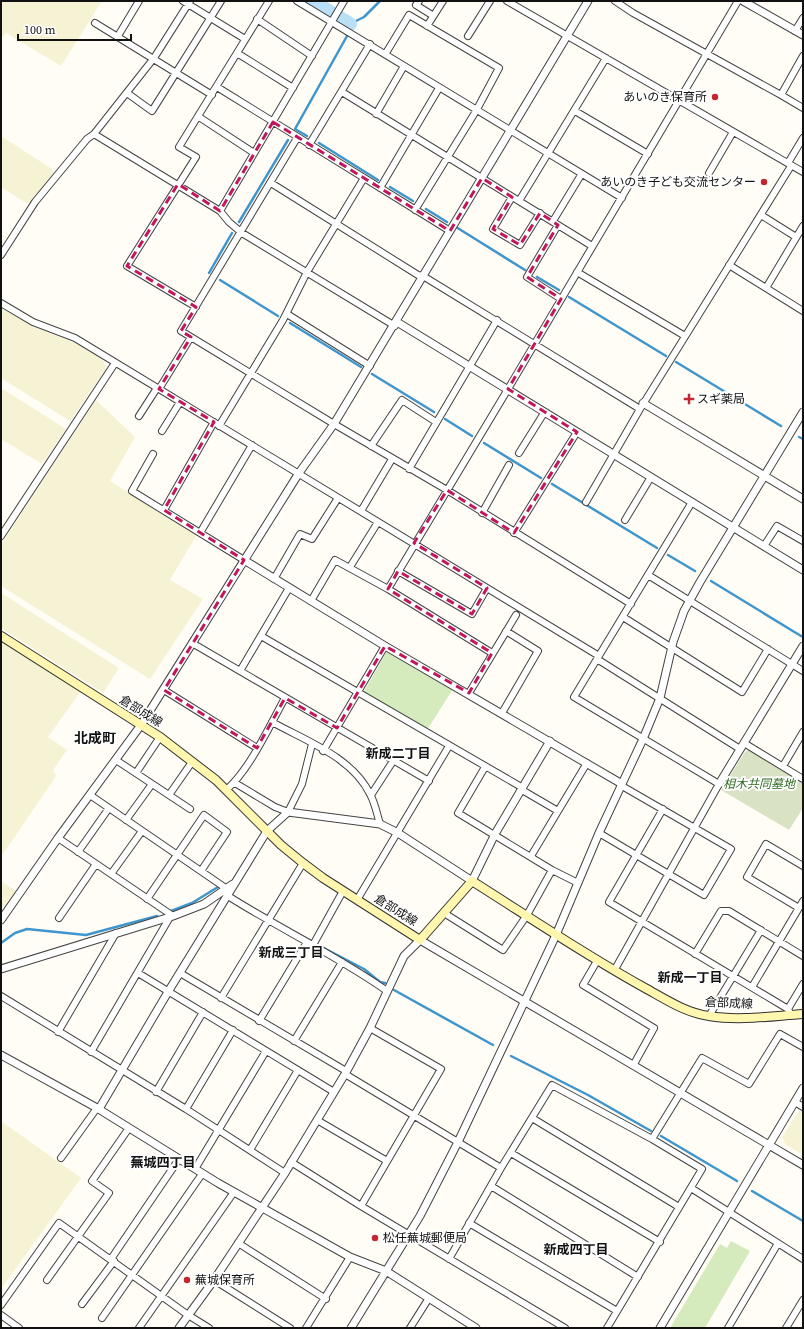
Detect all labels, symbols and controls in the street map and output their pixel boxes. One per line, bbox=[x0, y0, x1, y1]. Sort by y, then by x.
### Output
scale bar bbox=[18, 16, 131, 42]
text: 100 m bbox=[24, 22, 56, 38]
place label: あいのき保育所 bbox=[623, 89, 707, 105]
marker: あいのき保育所 bbox=[710, 92, 720, 102]
place label: あいのき子ども交流センター bbox=[600, 174, 756, 190]
marker: あいのき子ども交流センター bbox=[759, 177, 769, 187]
place label: スギ薬局 bbox=[697, 391, 745, 407]
marker: スギ薬局 bbox=[684, 394, 694, 404]
street label: 倉部成線 bbox=[116, 691, 166, 731]
district label: 北成町 bbox=[74, 728, 116, 748]
district label: 新成二丁目 bbox=[365, 745, 431, 762]
park label: 相木共同墓地 bbox=[723, 776, 797, 792]
street label: 倉部成線 bbox=[371, 890, 421, 930]
district label: 新成三丁目 bbox=[258, 944, 324, 961]
district label: 新成一丁目 bbox=[657, 969, 723, 986]
street label: 倉部成線 bbox=[705, 994, 753, 1012]
district label: 蕪城四丁目 bbox=[130, 1154, 196, 1171]
place label: 松任蕪城郵便局 bbox=[383, 1230, 467, 1246]
marker: 松任蕪城郵便局 bbox=[370, 1233, 380, 1243]
district label: 新成四丁目 bbox=[543, 1241, 609, 1258]
place label: 蕪城保育所 bbox=[195, 1272, 255, 1288]
marker: 蕪城保育所 bbox=[182, 1275, 192, 1285]

